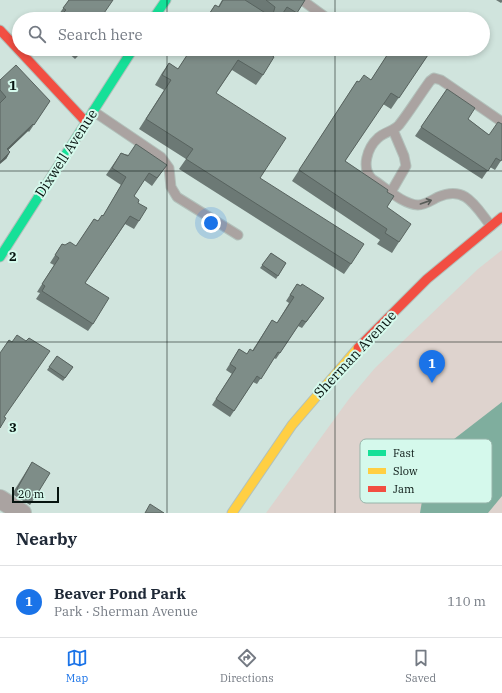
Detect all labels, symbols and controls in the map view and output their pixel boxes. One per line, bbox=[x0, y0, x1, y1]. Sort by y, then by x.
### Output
search box bbox=[12, 12, 490, 56]
icon: search bbox=[26, 23, 48, 45]
text: Search here bbox=[58, 25, 143, 44]
text: 1 bbox=[9, 77, 17, 94]
street label: Dixwell Avenue bbox=[31, 106, 101, 200]
one-way arrow bbox=[420, 198, 433, 205]
your location bbox=[201, 213, 221, 233]
text: 2 bbox=[9, 248, 17, 265]
street label: Sherman Avenue bbox=[310, 307, 400, 401]
pin: 1 bbox=[419, 350, 445, 383]
text: 3 bbox=[9, 419, 17, 436]
legend bbox=[360, 439, 492, 503]
text: Fast bbox=[393, 446, 415, 460]
text: Slow bbox=[393, 464, 418, 478]
text: Jam bbox=[393, 482, 415, 496]
scale bar bbox=[12, 485, 59, 504]
text: 20 m bbox=[18, 487, 44, 501]
text: Nearby bbox=[16, 528, 77, 550]
text: Beaver Pond Park bbox=[54, 584, 186, 603]
text: 1 bbox=[25, 593, 33, 610]
text: 110 m bbox=[447, 593, 486, 610]
text: Park · Sherman Avenue bbox=[54, 603, 198, 620]
tab: Map bbox=[66, 647, 88, 685]
tab: Directions bbox=[220, 647, 274, 685]
tab: Saved bbox=[405, 647, 436, 685]

